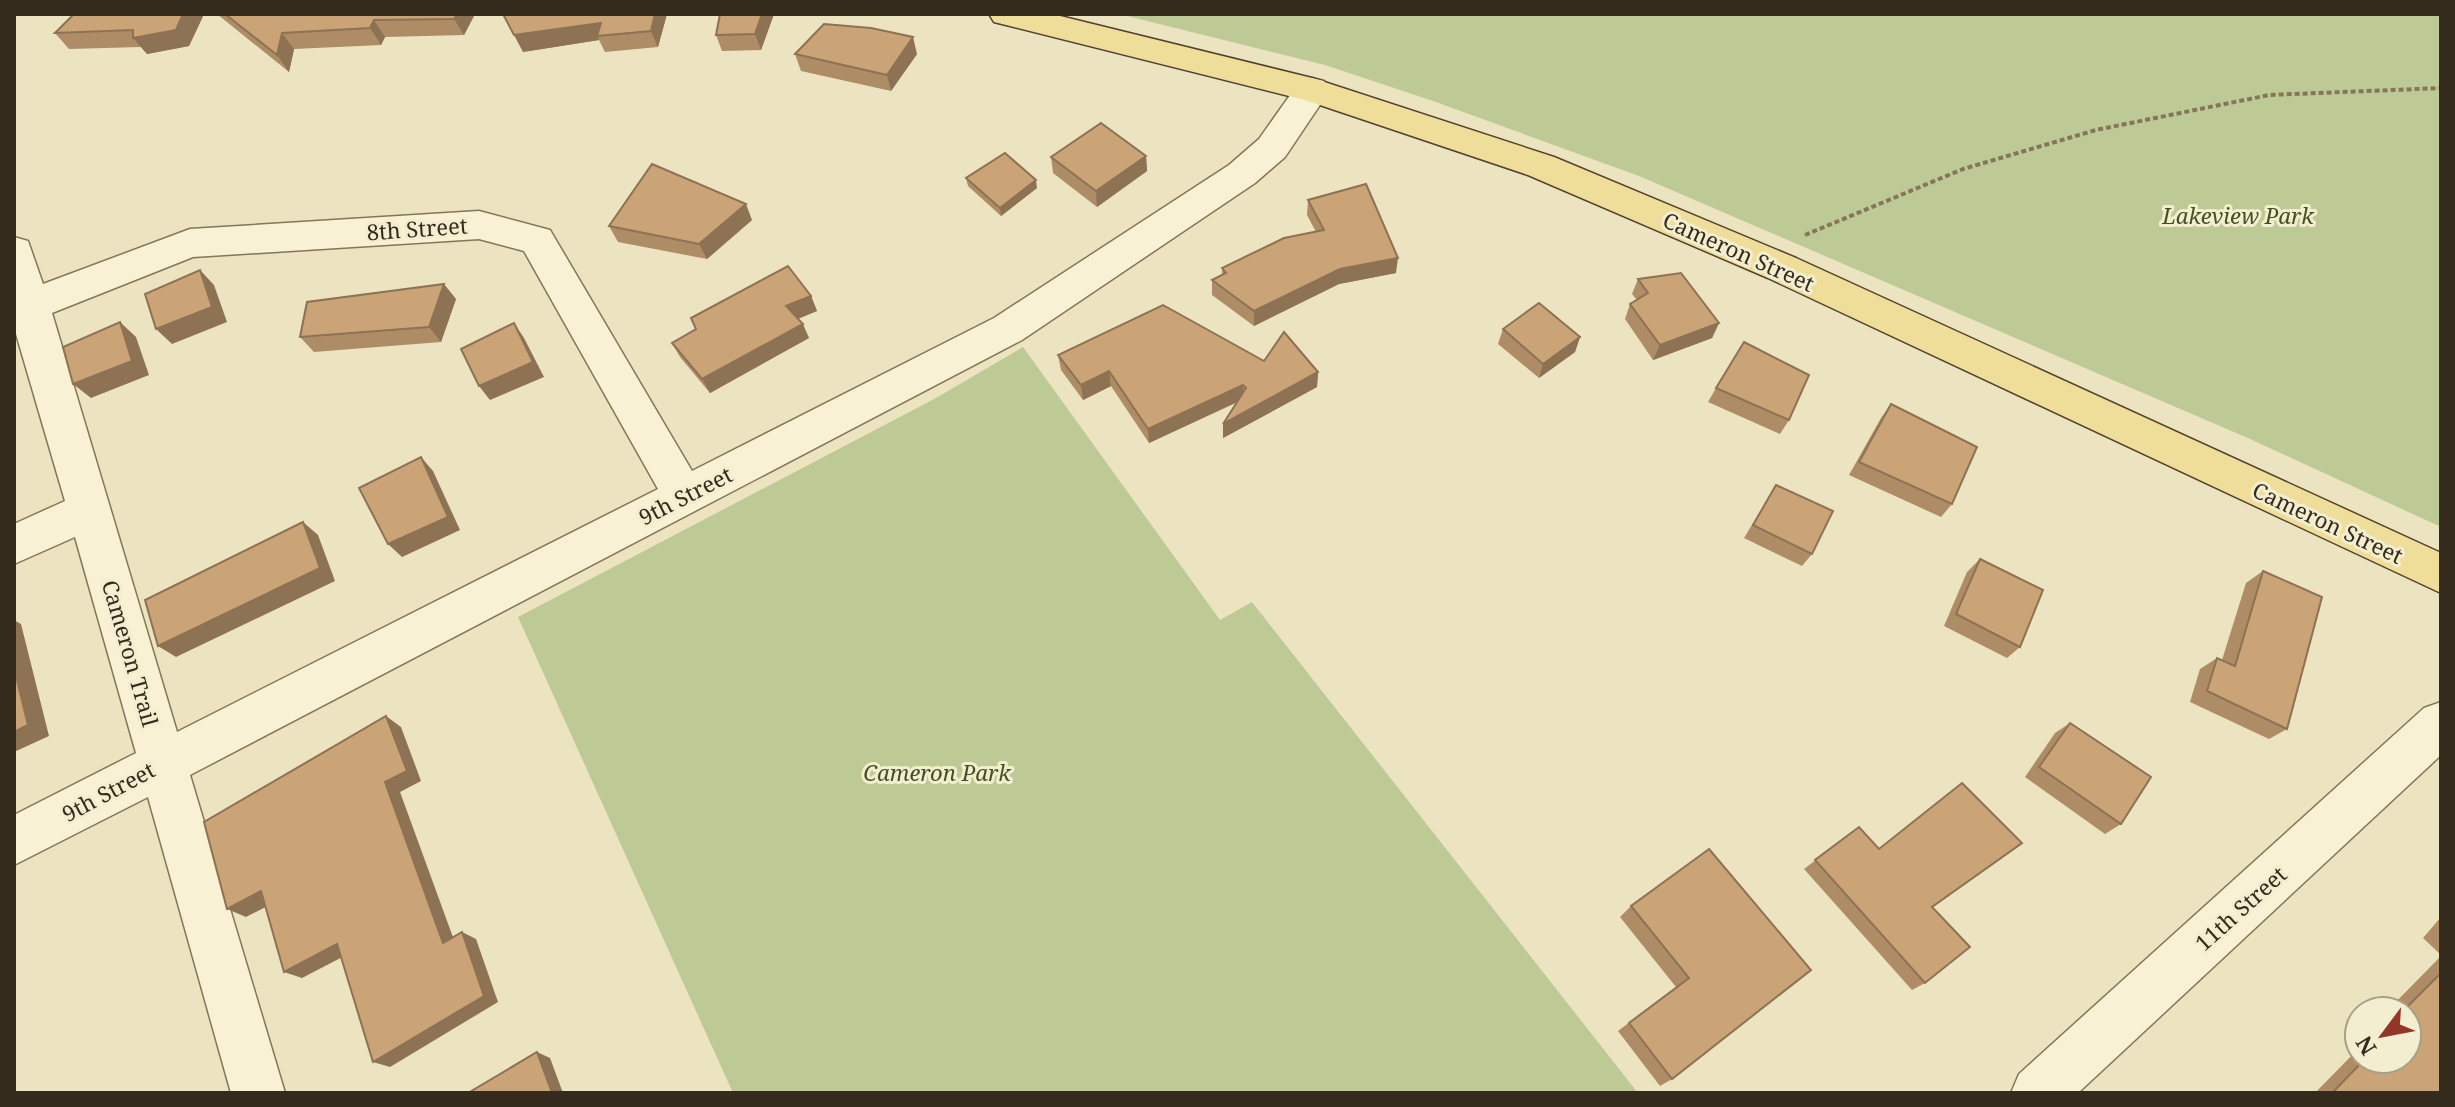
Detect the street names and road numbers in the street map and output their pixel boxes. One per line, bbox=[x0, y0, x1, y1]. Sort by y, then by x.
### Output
street label: Cameron Street bbox=[1659, 204, 1820, 298]
street label: 8th Street bbox=[366, 209, 469, 246]
street label: 9th Street bbox=[633, 459, 737, 531]
street label: Cameron Street bbox=[2248, 474, 2408, 570]
street label: Cameron Trail bbox=[96, 576, 166, 730]
street label: 9th Street bbox=[56, 754, 160, 828]
street label: 11th Street bbox=[2188, 859, 2292, 957]

